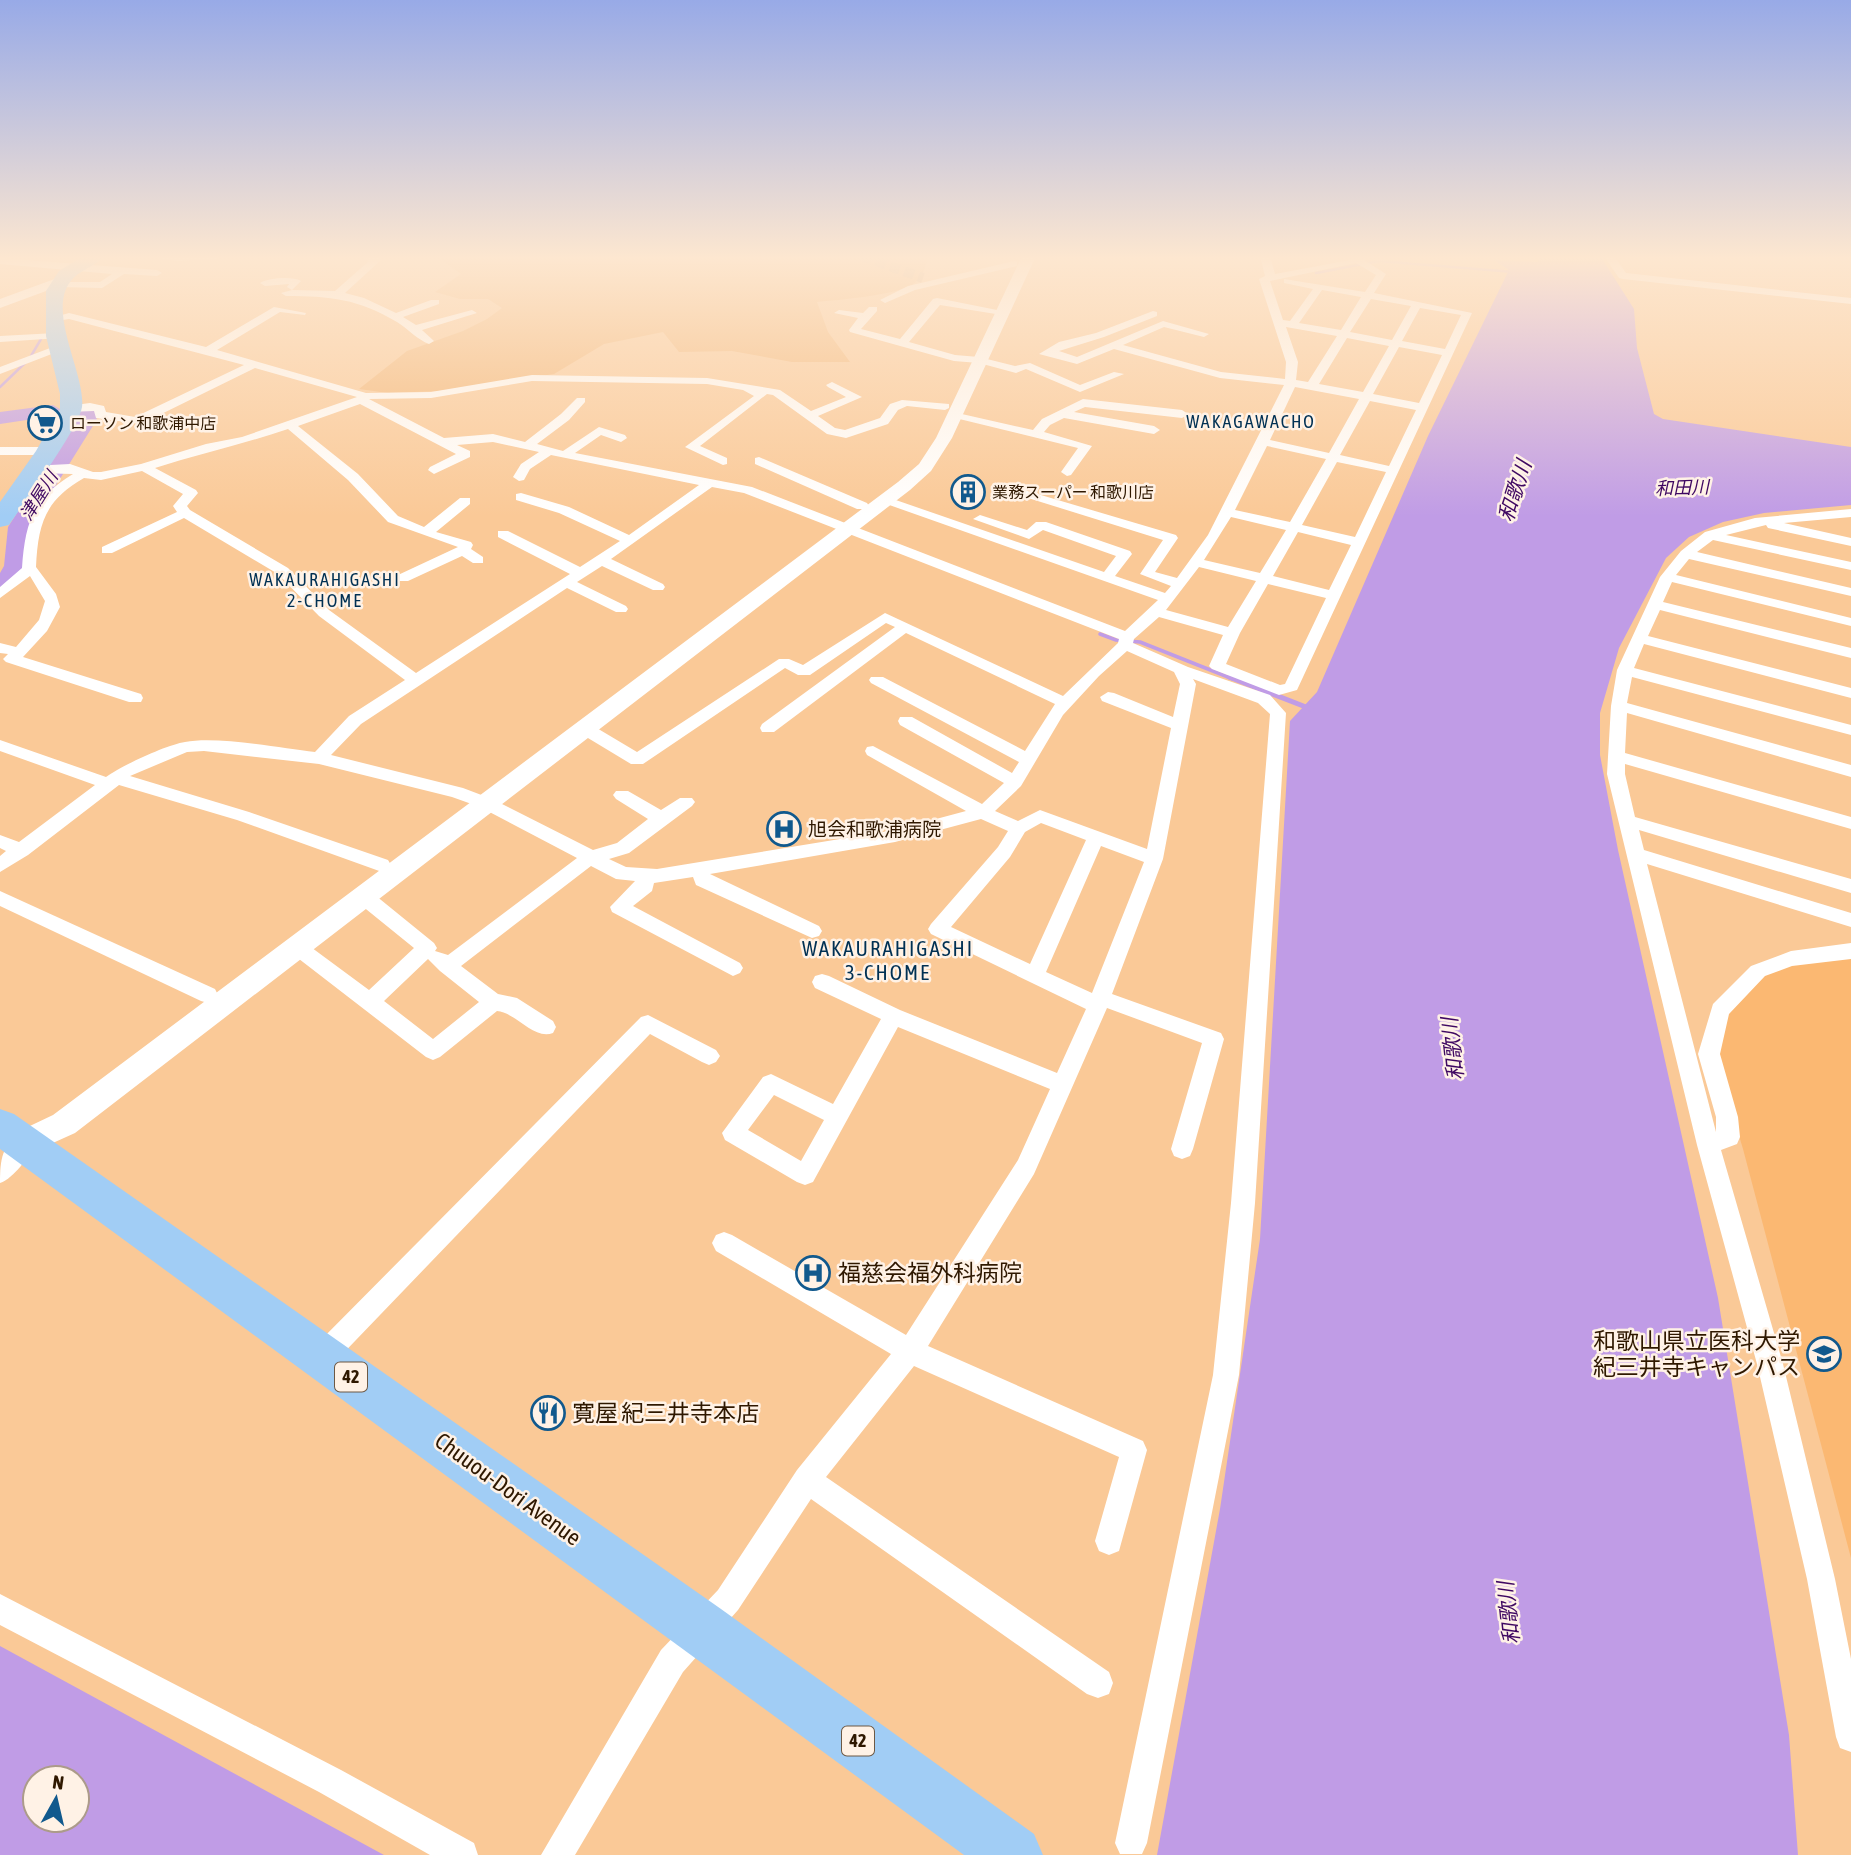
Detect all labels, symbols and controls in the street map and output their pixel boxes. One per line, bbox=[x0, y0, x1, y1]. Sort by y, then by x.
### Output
supermarket icon: ローソン 和歌浦中店 bbox=[26, 404, 64, 442]
district label: WAKAGAWACHO bbox=[1186, 411, 1316, 432]
place label: ローソン 和歌浦中店 bbox=[70, 414, 216, 432]
water label: 和歌川 bbox=[1493, 455, 1536, 524]
water label: 津屋川 bbox=[15, 466, 63, 524]
building icon: 業務スーパー 和歌川店 bbox=[949, 473, 987, 511]
water label: 和田川 bbox=[1655, 476, 1711, 499]
place label: 業務スーパー 和歌川店 bbox=[992, 483, 1154, 501]
district label: WAKAURAHIGASHI 2-CHOME bbox=[249, 569, 401, 611]
hospital icon: 旭会和歌浦病院 bbox=[765, 810, 803, 848]
place label: 旭会和歌浦病院 bbox=[808, 818, 941, 840]
district label: WAKAURAHIGASHI 3-CHOME bbox=[802, 936, 974, 984]
water label: 和歌川 bbox=[1437, 1015, 1467, 1082]
hospital icon: 福慈会福外科病院 bbox=[794, 1254, 832, 1292]
place label: 福慈会福外科病院 bbox=[838, 1260, 1022, 1286]
place label: 和歌山県立医科大学 紀三井寺キャンパス bbox=[1593, 1328, 1800, 1380]
school or university icon: 和歌山県立医科大学 紀三井寺キャンパス bbox=[1805, 1335, 1843, 1373]
road number: 42 bbox=[335, 1362, 367, 1392]
restaurant icon: 寛屋 紀三井寺本店 bbox=[529, 1394, 567, 1432]
place label: 寛屋 紀三井寺本店 bbox=[572, 1400, 759, 1426]
street label: Chuuou-Dori Avenue bbox=[430, 1427, 586, 1551]
water label: 和歌川 bbox=[1493, 1579, 1523, 1646]
road number: 42 bbox=[842, 1726, 874, 1756]
north arrow bbox=[21, 1764, 91, 1834]
text: N bbox=[51, 1770, 65, 1794]

